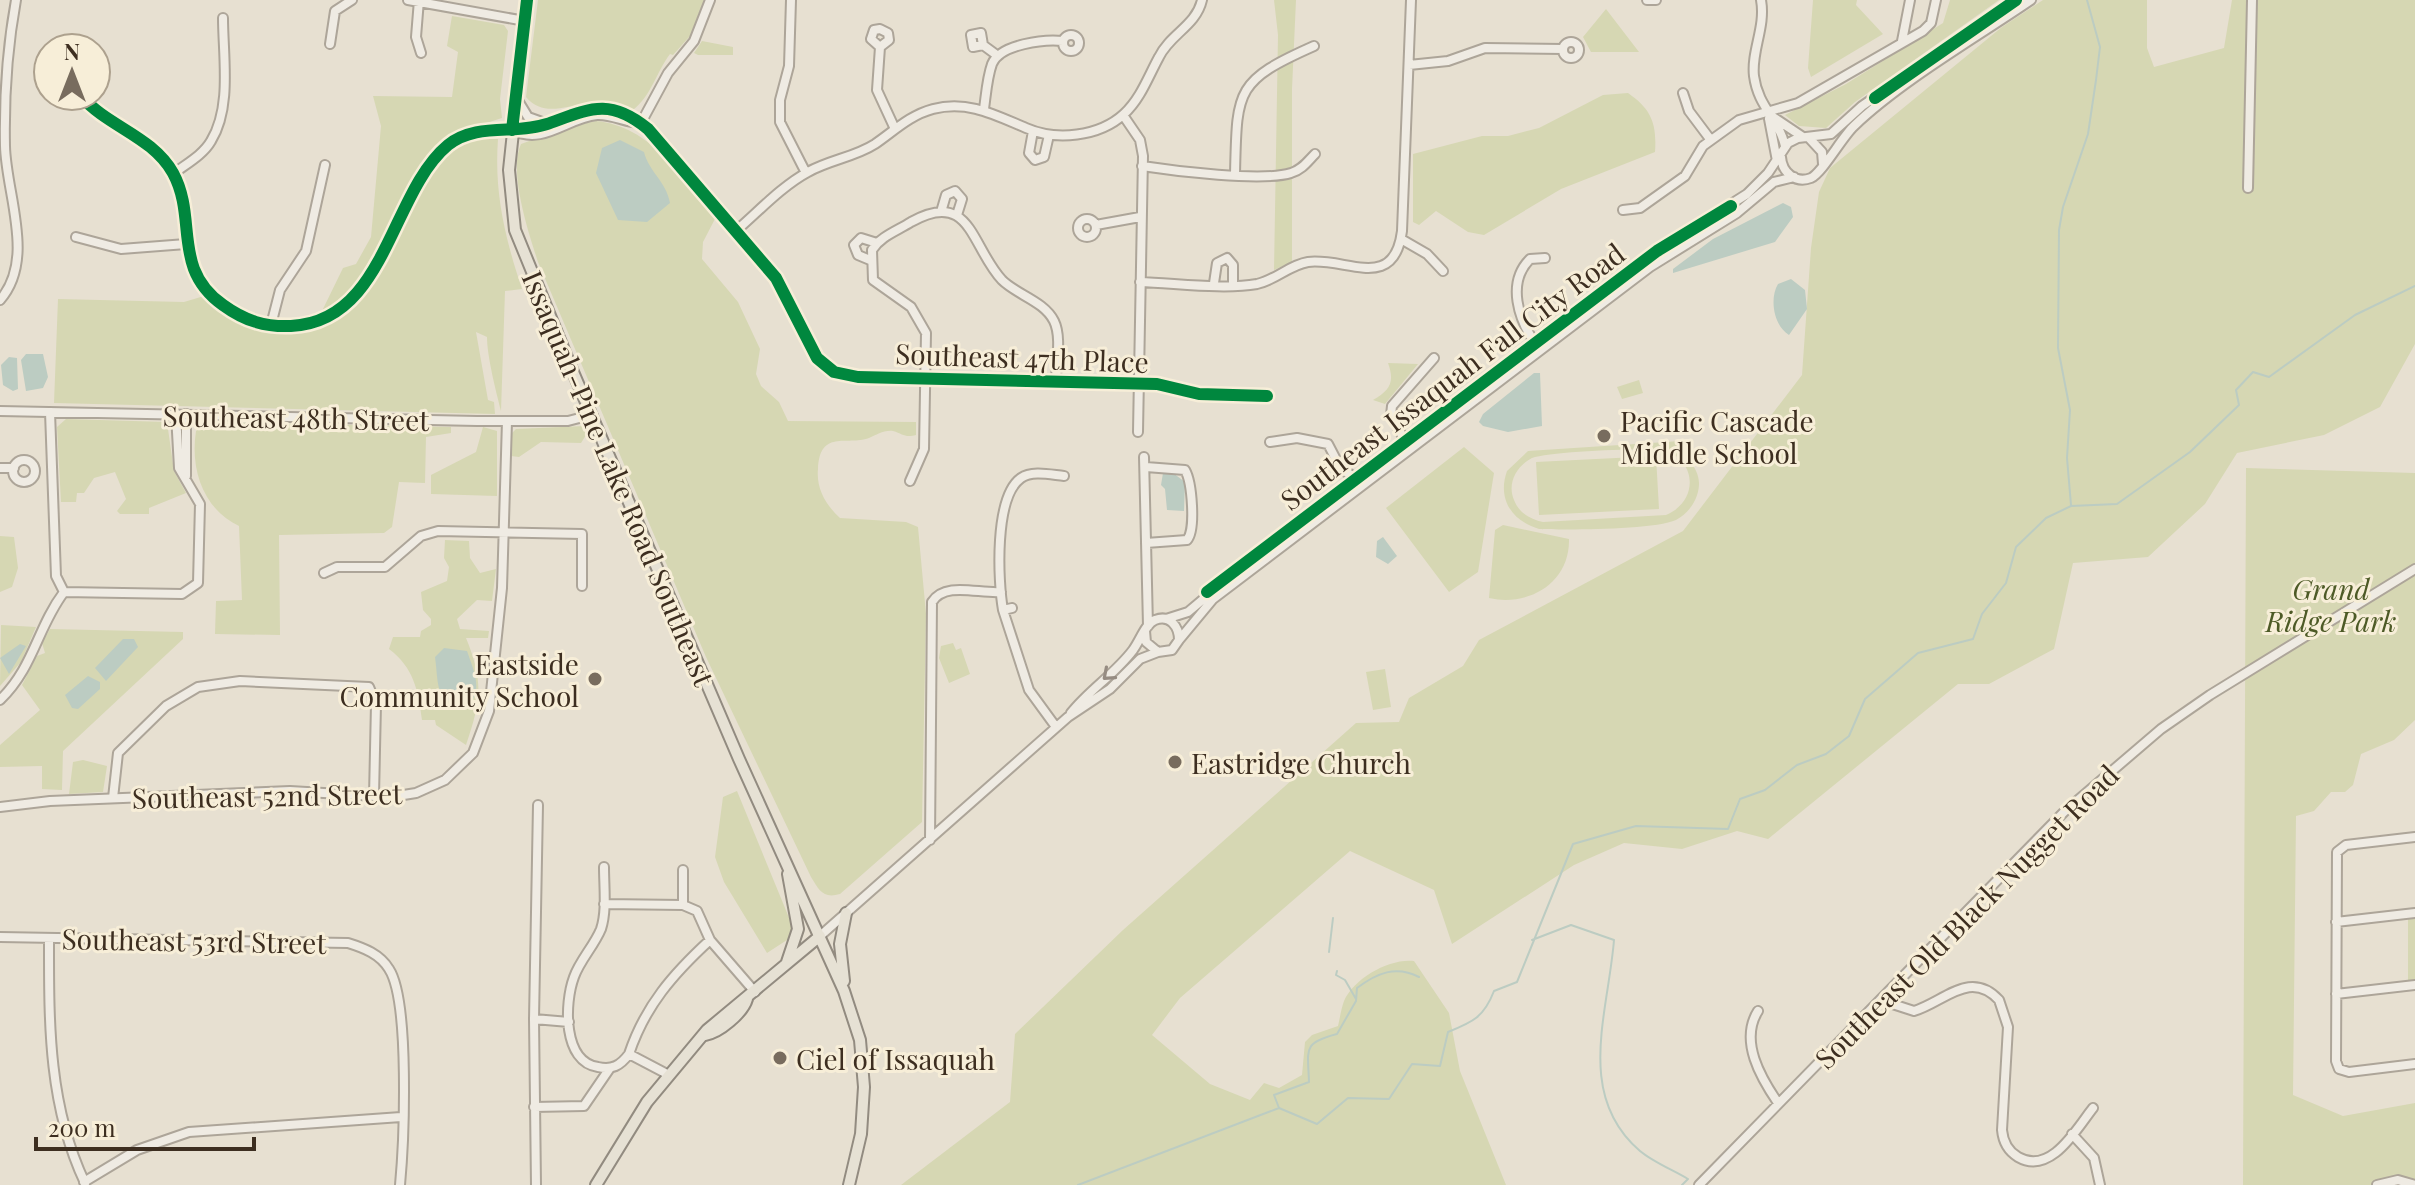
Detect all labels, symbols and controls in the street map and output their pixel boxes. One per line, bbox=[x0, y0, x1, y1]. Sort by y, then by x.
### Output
north arrow bbox=[32, 32, 112, 112]
text: N bbox=[64, 36, 80, 66]
street label: Southeast Issaquah Fall City Road bbox=[1272, 234, 1632, 518]
street label: Issaquah-Pine Lake Road Southeast bbox=[515, 265, 724, 692]
street label: Southeast 47th Place bbox=[895, 334, 1149, 380]
street label: Southeast 48th Street bbox=[162, 396, 431, 438]
place label: Pacific Cascade Middle School bbox=[1620, 402, 1814, 471]
marker: Pacific Cascade Middle School bbox=[1595, 427, 1613, 445]
park label: Grand Ridge Park bbox=[2264, 570, 2397, 639]
place label: Eastside Community School bbox=[340, 645, 579, 714]
one-way arrow bbox=[1103, 665, 1117, 680]
marker: Eastside Community School bbox=[586, 670, 604, 688]
place label: Eastridge Church bbox=[1191, 744, 1412, 781]
marker: Eastridge Church bbox=[1166, 753, 1184, 771]
street label: Southeast Old Black Nugget Road bbox=[1806, 756, 2126, 1076]
street label: Southeast 52nd Street bbox=[132, 774, 404, 816]
street label: Southeast 53rd Street bbox=[61, 919, 328, 961]
place label: Ciel of Issaquah bbox=[796, 1040, 996, 1077]
marker: Ciel of Issaquah bbox=[771, 1049, 789, 1067]
scale bar bbox=[36, 1101, 254, 1151]
text: 200 m bbox=[48, 1111, 116, 1143]

